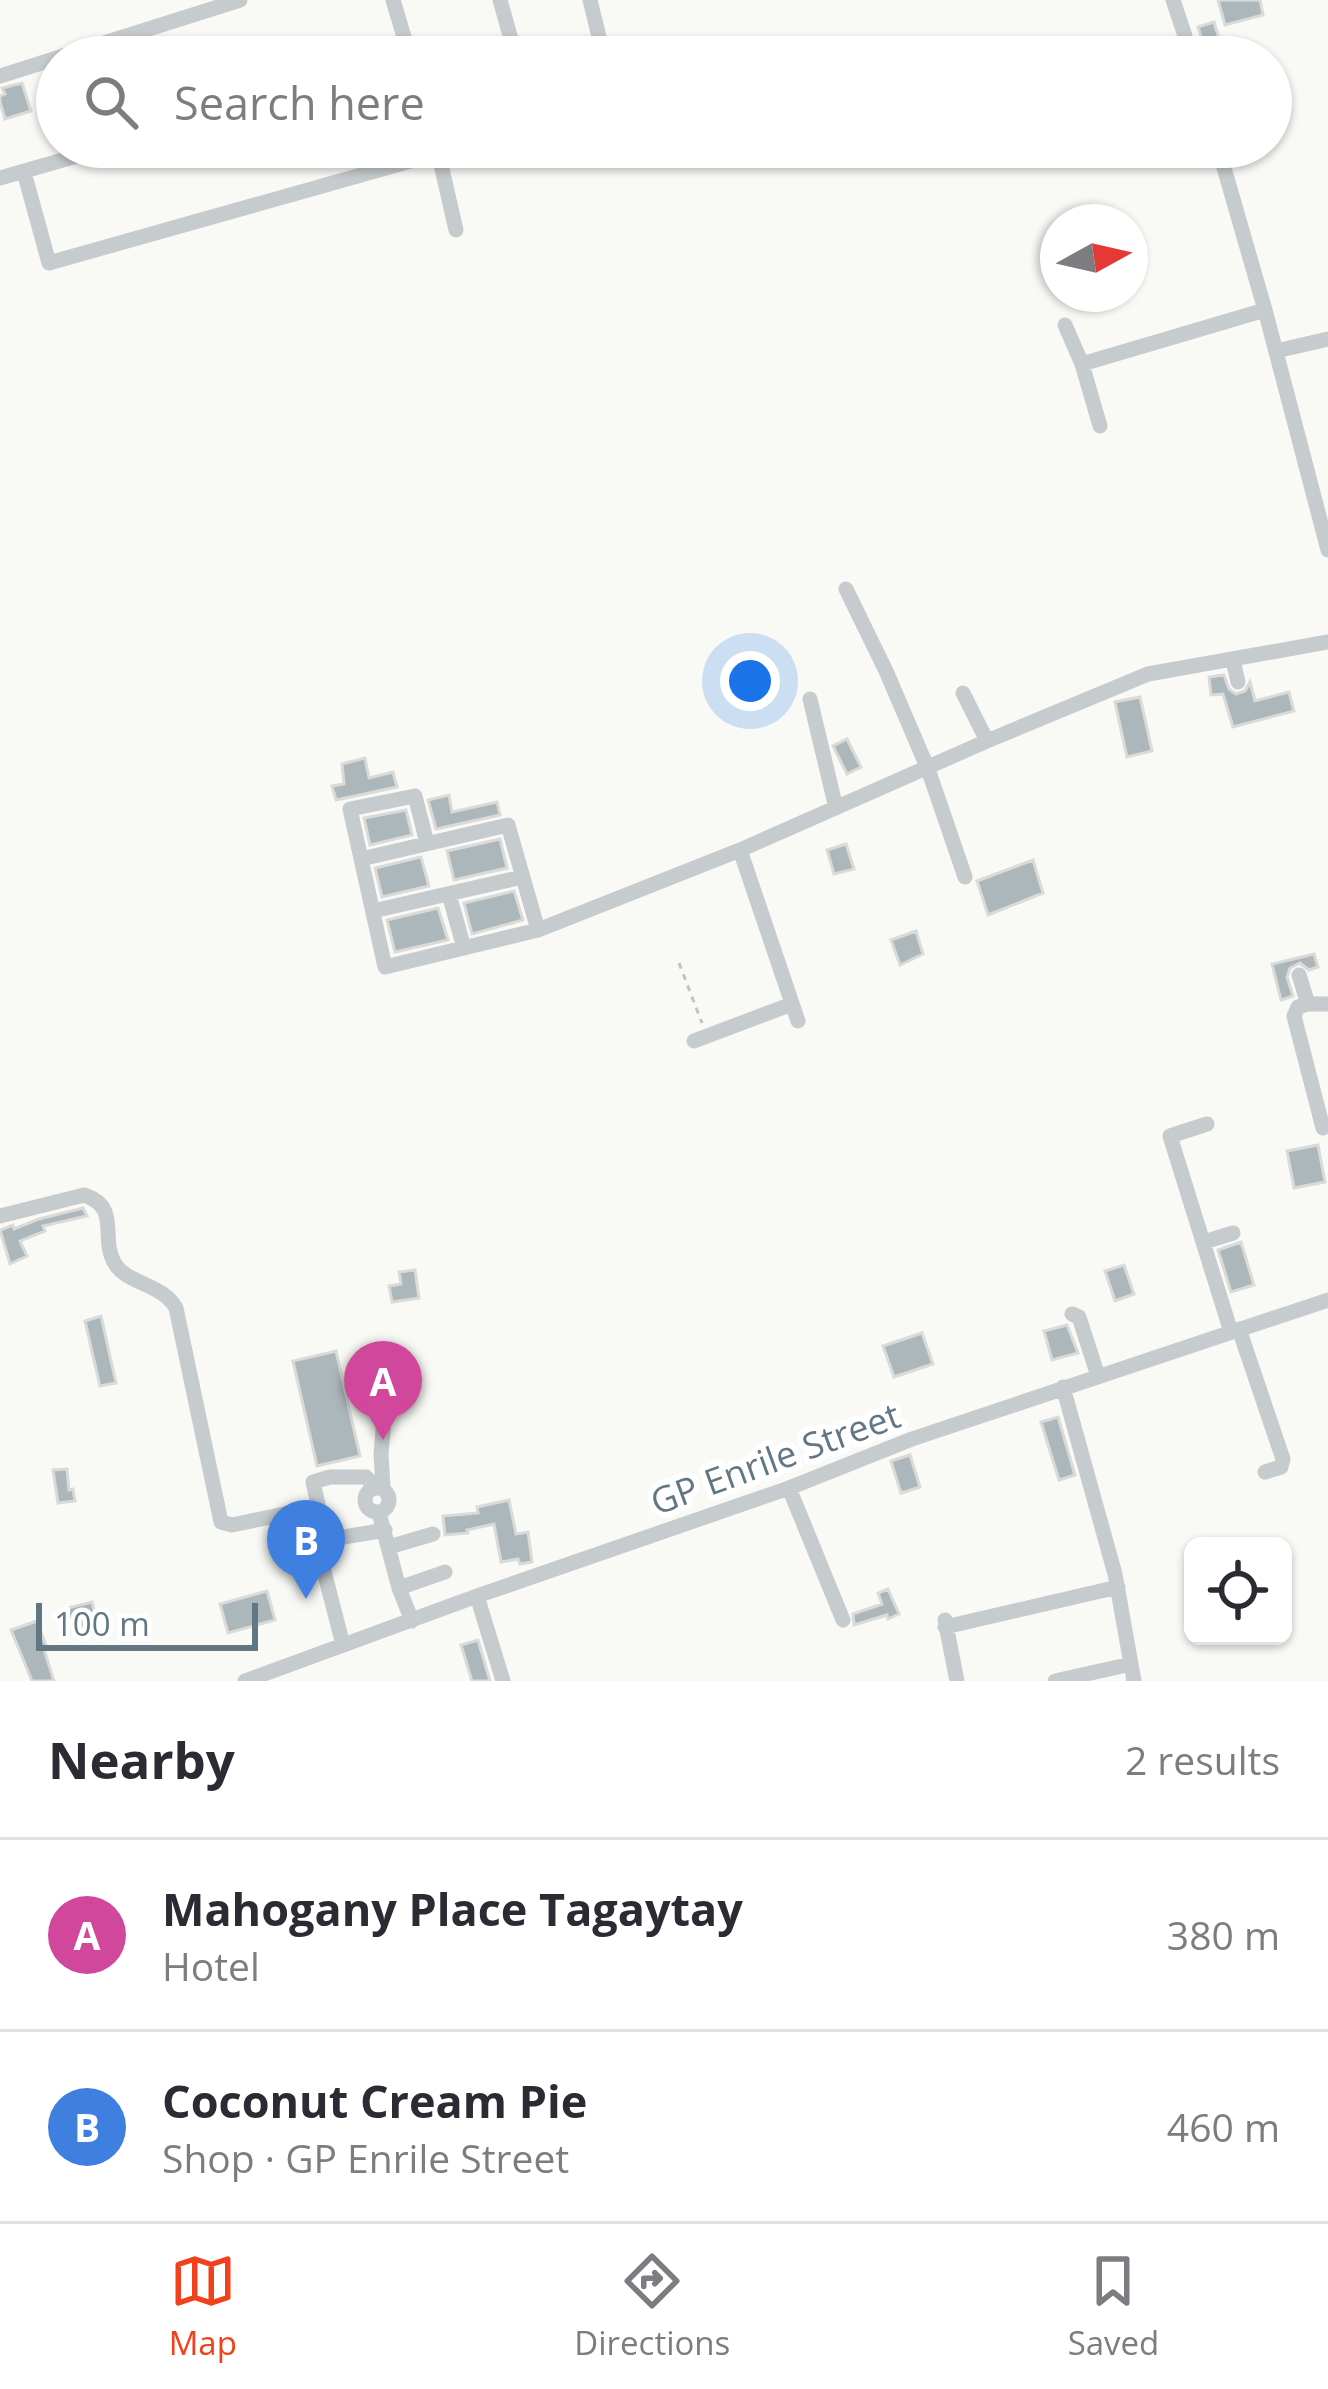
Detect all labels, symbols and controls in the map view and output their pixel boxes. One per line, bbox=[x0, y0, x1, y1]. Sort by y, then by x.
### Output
search box bbox=[36, 36, 1292, 168]
icon: search bbox=[78, 69, 144, 135]
text: Search here bbox=[174, 72, 425, 133]
north arrow bbox=[1040, 204, 1148, 312]
your location bbox=[720, 651, 780, 711]
pin: A bbox=[344, 1341, 422, 1440]
street label: GP Enrile Street bbox=[643, 1390, 907, 1526]
pin: B bbox=[267, 1500, 345, 1599]
map controls bbox=[1184, 1537, 1292, 1645]
button: locate bbox=[1184, 1537, 1292, 1645]
scale bar bbox=[36, 1597, 258, 1650]
text: 100 m bbox=[54, 1601, 150, 1646]
text: Nearby bbox=[48, 1724, 235, 1794]
text: 2 results bbox=[1125, 1733, 1280, 1786]
text: Mahogany Place Tagaytay bbox=[162, 1878, 743, 1939]
text: A bbox=[74, 1908, 100, 1961]
text: 380 m bbox=[1167, 1908, 1280, 1961]
text: Hotel bbox=[162, 1939, 260, 1992]
text: Coconut Cream Pie bbox=[162, 2070, 587, 2131]
text: B bbox=[74, 2100, 100, 2153]
text: 460 m bbox=[1167, 2100, 1280, 2153]
text: Shop · GP Enrile Street bbox=[162, 2131, 569, 2184]
tab: Map bbox=[169, 2248, 237, 2365]
tab: Directions bbox=[574, 2248, 730, 2365]
tab: Saved bbox=[1068, 2248, 1159, 2365]

